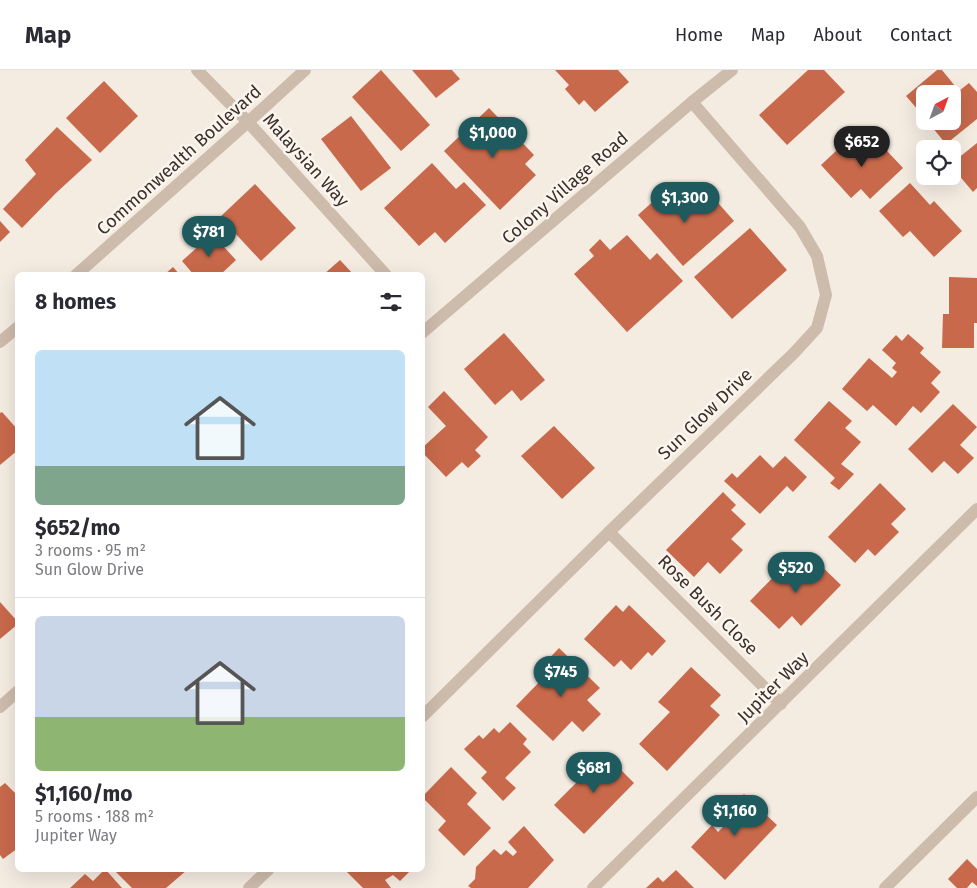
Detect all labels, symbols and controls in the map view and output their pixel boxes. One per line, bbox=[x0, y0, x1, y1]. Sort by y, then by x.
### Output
text: Map bbox=[25, 21, 71, 49]
text: Home bbox=[675, 24, 723, 46]
text: Map bbox=[751, 24, 785, 46]
text: About bbox=[813, 24, 862, 46]
text: Contact bbox=[890, 24, 952, 46]
street label: Commonwealth Boulevard bbox=[92, 80, 266, 240]
north arrow bbox=[916, 85, 961, 130]
map controls bbox=[916, 85, 961, 185]
street label: Malaysian Way bbox=[258, 109, 354, 211]
pin: $1,000 bbox=[452, 116, 534, 159]
text: $1,000 bbox=[469, 123, 517, 142]
pin: $652 bbox=[832, 126, 892, 168]
street label: Colony Village Road bbox=[497, 127, 633, 249]
text: $652 bbox=[845, 132, 879, 151]
button: locate bbox=[916, 140, 961, 185]
pin: $1,300 bbox=[644, 182, 726, 224]
text: $1,300 bbox=[662, 188, 708, 207]
pin: $781 bbox=[179, 216, 239, 258]
text: $781 bbox=[193, 222, 225, 241]
icon: filters bbox=[377, 288, 405, 316]
text: 8 homes bbox=[35, 289, 116, 315]
street label: Sun Glow Drive bbox=[653, 364, 757, 464]
icon: home bbox=[175, 383, 265, 473]
text: $652/mo bbox=[35, 515, 120, 541]
text: 3 rooms · 95 m² bbox=[35, 541, 146, 560]
street label: Rose Bush Close bbox=[653, 550, 763, 660]
pin: $520 bbox=[766, 552, 826, 594]
text: $520 bbox=[779, 558, 813, 577]
text: Sun Glow Drive bbox=[35, 560, 144, 579]
street label: Jupiter Way bbox=[733, 647, 813, 727]
icon: home bbox=[175, 648, 265, 738]
pin: $745 bbox=[531, 656, 591, 698]
text: $745 bbox=[545, 662, 577, 681]
pin: $681 bbox=[564, 752, 624, 794]
text: $681 bbox=[577, 758, 611, 777]
text: $1,160/mo bbox=[35, 781, 133, 807]
pin: $1,160 bbox=[694, 794, 776, 837]
text: $1,160 bbox=[713, 801, 757, 820]
text: 5 rooms · 188 m² bbox=[35, 807, 154, 826]
text: Jupiter Way bbox=[35, 826, 117, 845]

